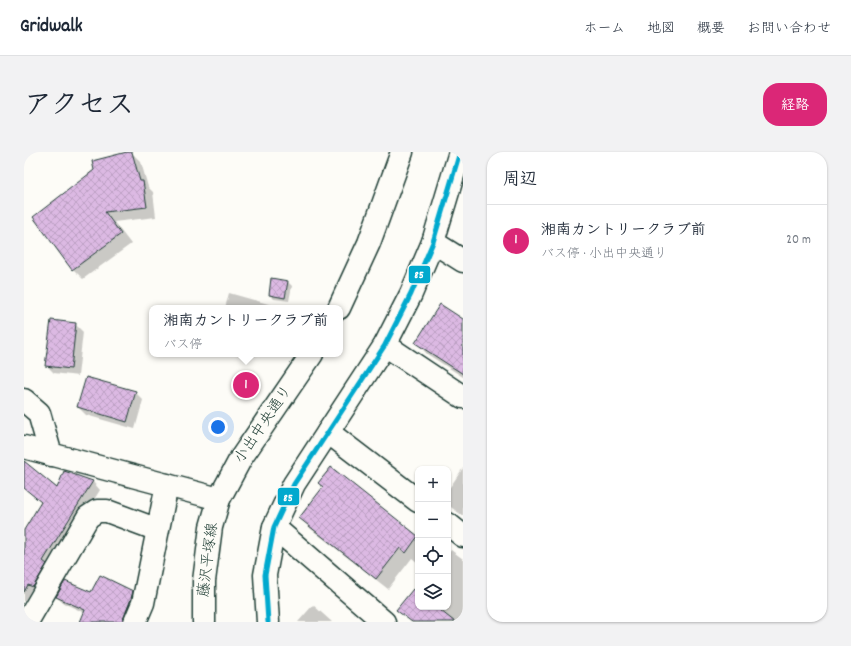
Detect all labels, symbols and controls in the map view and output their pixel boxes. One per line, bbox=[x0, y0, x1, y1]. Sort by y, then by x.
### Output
text: Gridwalk bbox=[20, 14, 83, 41]
text: ホーム bbox=[584, 19, 625, 39]
text: 地図 bbox=[647, 19, 675, 39]
text: 概要 bbox=[697, 19, 725, 39]
text: お問い合わせ bbox=[747, 19, 831, 39]
button: 経路 bbox=[763, 83, 827, 126]
text: アクセス bbox=[24, 88, 134, 128]
text: 周辺 bbox=[503, 169, 537, 193]
text: 湘南カントリークラブ前 bbox=[541, 220, 706, 242]
text: 1 bbox=[515, 231, 517, 250]
text: 20 m bbox=[786, 231, 811, 250]
text: バス停 · 小出中央通り bbox=[541, 245, 667, 264]
line badge: 85 bbox=[408, 265, 431, 284]
text: 85 bbox=[414, 268, 424, 284]
popup bbox=[149, 305, 343, 357]
text: 湘南カントリークラブ前 bbox=[163, 311, 329, 333]
text: バス停 bbox=[163, 336, 203, 355]
pin: 1 bbox=[233, 370, 259, 400]
street label: 小出中央通り bbox=[230, 382, 298, 468]
your location bbox=[208, 417, 228, 437]
map controls bbox=[415, 466, 451, 610]
button: + bbox=[415, 466, 451, 502]
line badge: 85 bbox=[277, 487, 300, 506]
text: 85 bbox=[283, 491, 293, 507]
button: − bbox=[415, 502, 451, 538]
street label: 藤沢平塚線 bbox=[194, 521, 224, 599]
button: locate bbox=[415, 538, 451, 574]
button: layers bbox=[415, 574, 451, 610]

